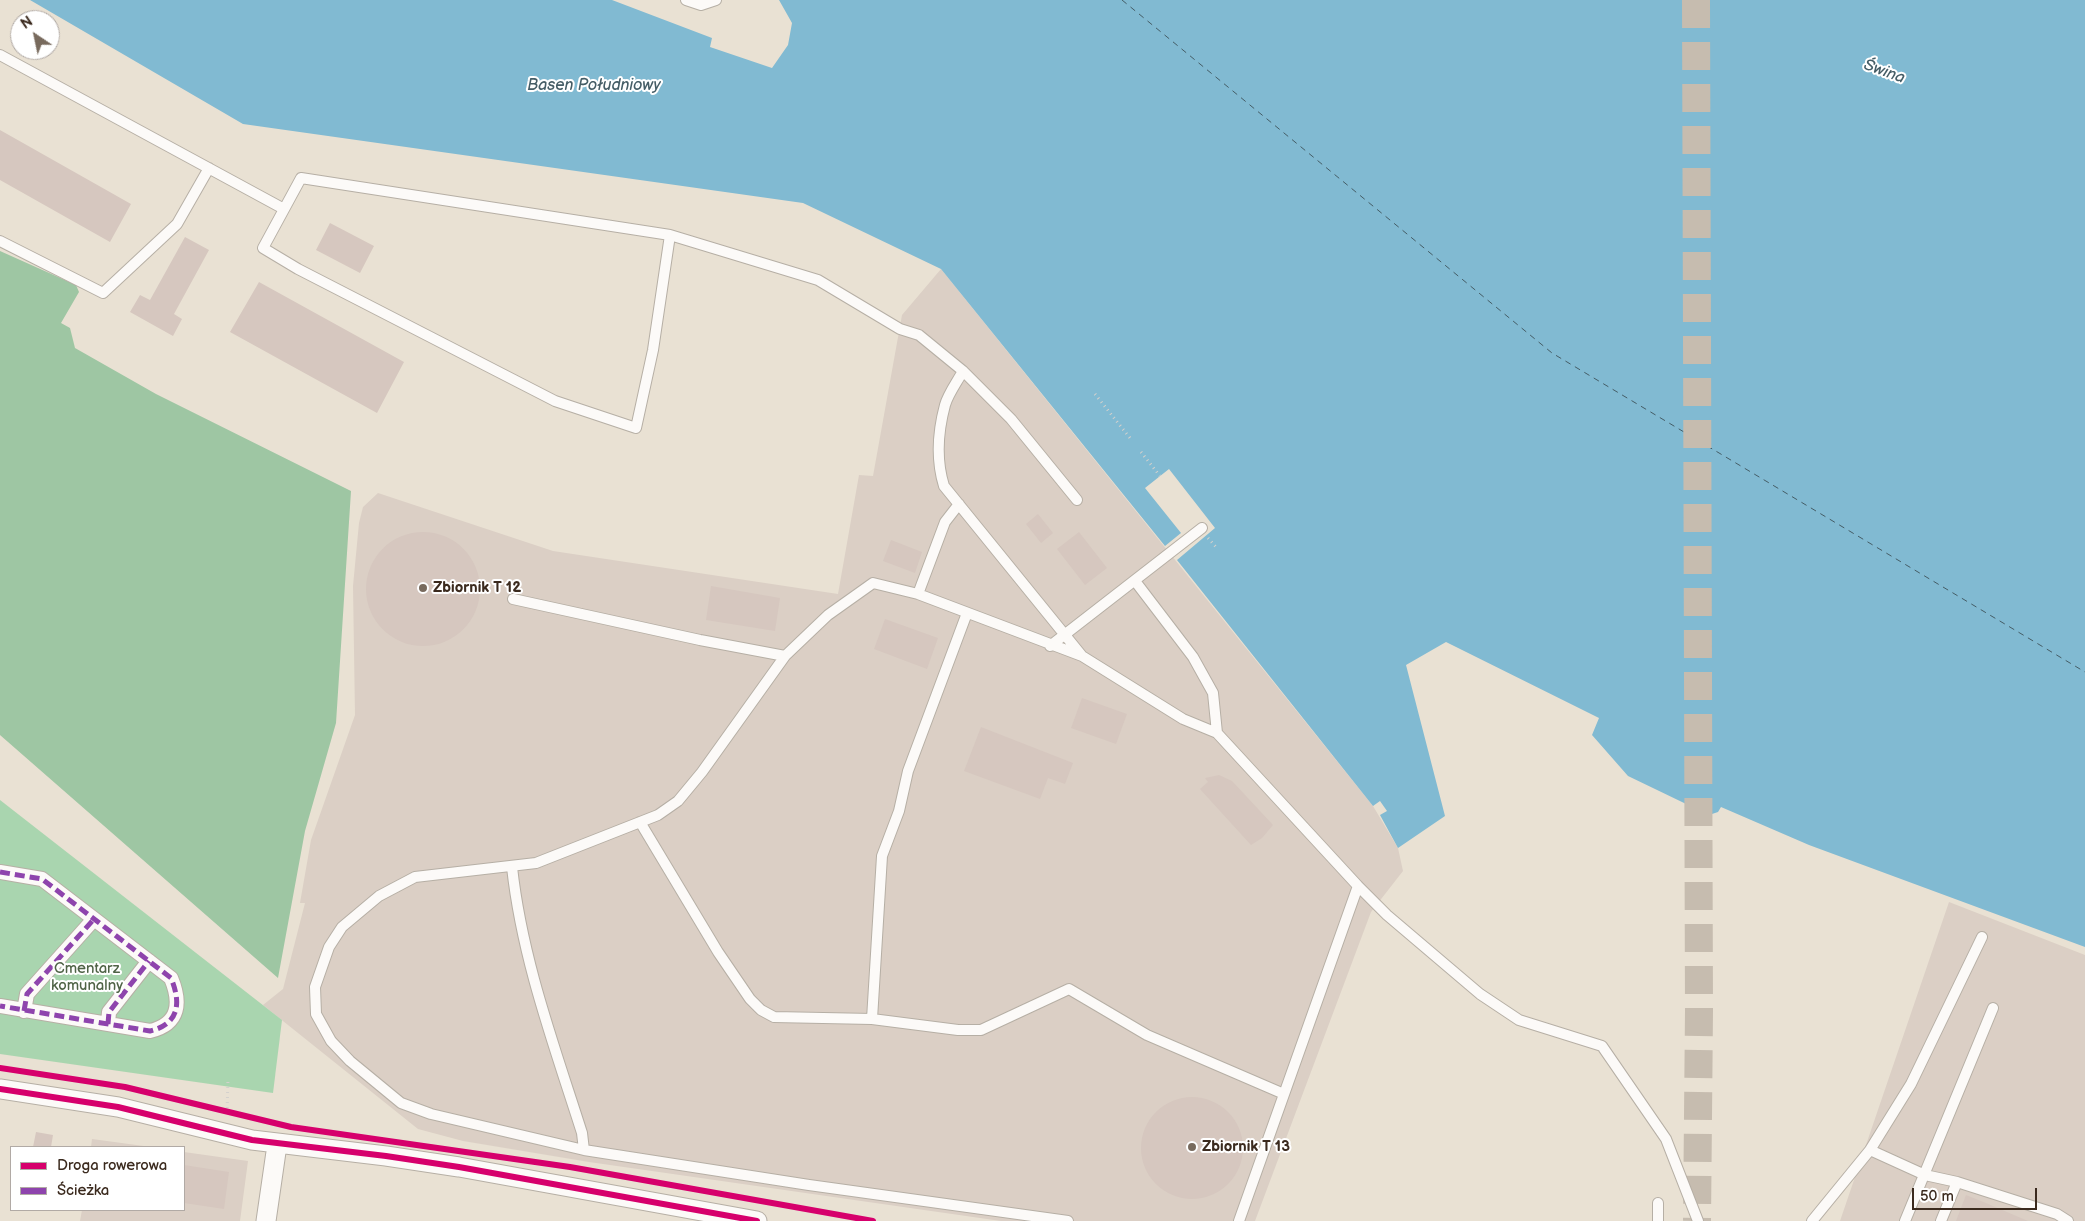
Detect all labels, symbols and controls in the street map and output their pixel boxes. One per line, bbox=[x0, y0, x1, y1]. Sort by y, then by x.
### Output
north arrow bbox=[10, 10, 60, 60]
text: N bbox=[18, 13, 36, 33]
water label: Świna bbox=[1861, 56, 1907, 88]
water label: Basen Południowy bbox=[527, 76, 661, 96]
place label: Zbiornik T 12 bbox=[433, 579, 521, 597]
marker: Zbiornik T 12 bbox=[417, 582, 429, 594]
park label: Cmentarz komunalny bbox=[51, 960, 123, 995]
place label: Zbiornik T 13 bbox=[1202, 1138, 1290, 1156]
marker: Zbiornik T 13 bbox=[1186, 1141, 1198, 1153]
legend bbox=[10, 1146, 185, 1211]
text: Droga rowerowa bbox=[57, 1156, 167, 1175]
scale bar bbox=[1915, 1178, 2040, 1210]
text: Ścieżka bbox=[57, 1181, 109, 1200]
text: 50 m bbox=[1920, 1187, 1954, 1206]

